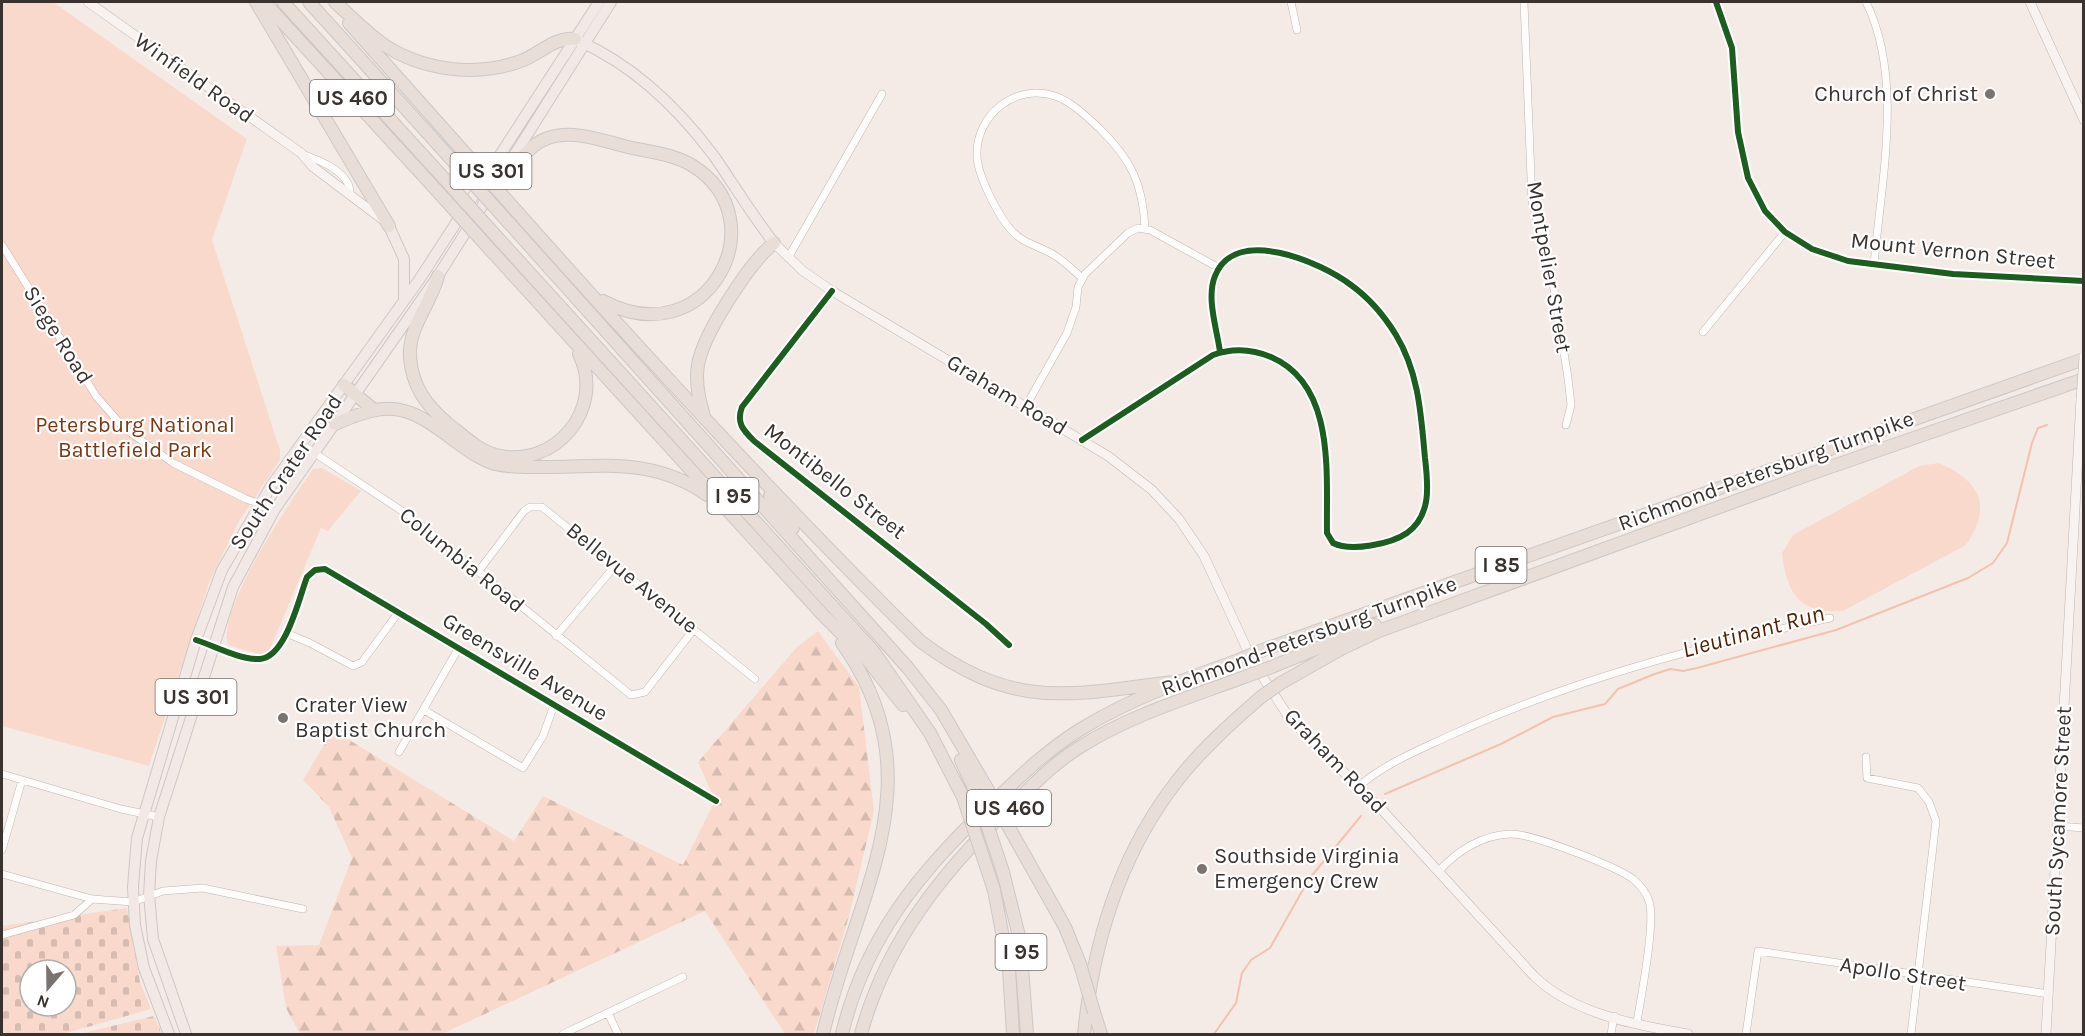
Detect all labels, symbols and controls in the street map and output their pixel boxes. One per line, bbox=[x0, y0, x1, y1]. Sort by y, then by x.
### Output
street label: Winfield Road bbox=[129, 27, 259, 129]
road number: US 460 bbox=[310, 80, 394, 116]
place label: Church of Christ bbox=[1814, 81, 1978, 107]
marker: Church of Christ bbox=[1983, 87, 1997, 101]
road number: US 301 bbox=[450, 153, 532, 189]
street label: Montpelier Street bbox=[1521, 179, 1577, 355]
street label: Mount Vernon Street bbox=[1849, 227, 2057, 275]
street label: Siege Road bbox=[18, 281, 98, 389]
street label: Graham Road bbox=[942, 349, 1072, 441]
street label: South Crater Road bbox=[224, 389, 348, 555]
street label: Richmond-Petersburg Turnpike bbox=[1615, 405, 1917, 537]
park label: Petersburg National Battlefield Park bbox=[35, 412, 235, 463]
street label: Montibello Street bbox=[759, 417, 911, 545]
road number: I 95 bbox=[708, 478, 758, 514]
street label: Columbia Road bbox=[394, 502, 530, 618]
street label: Bellevue Avenue bbox=[561, 517, 703, 639]
road number: I 85 bbox=[1476, 547, 1526, 583]
street label: Richmond-Petersburg Turnpike bbox=[1158, 570, 1460, 702]
water label: Lieutinant Run bbox=[1679, 599, 1827, 663]
street label: Greensville Avenue bbox=[438, 607, 612, 727]
road number: US 301 bbox=[156, 679, 236, 715]
place label: Crater View Baptist Church bbox=[295, 692, 446, 743]
street label: Graham Road bbox=[1278, 703, 1392, 819]
street label: South Sycamore Street bbox=[2039, 706, 2077, 936]
marker: Crater View Baptist Church bbox=[276, 711, 290, 725]
road number: US 460 bbox=[967, 790, 1051, 826]
place label: Southside Virginia Emergency Crew bbox=[1214, 843, 1399, 894]
marker: Southside Virginia Emergency Crew bbox=[1195, 862, 1209, 876]
road number: I 95 bbox=[996, 934, 1046, 970]
street label: Apollo Street bbox=[1838, 951, 1968, 997]
north arrow bbox=[18, 958, 78, 1018]
text: N bbox=[34, 991, 52, 1013]

